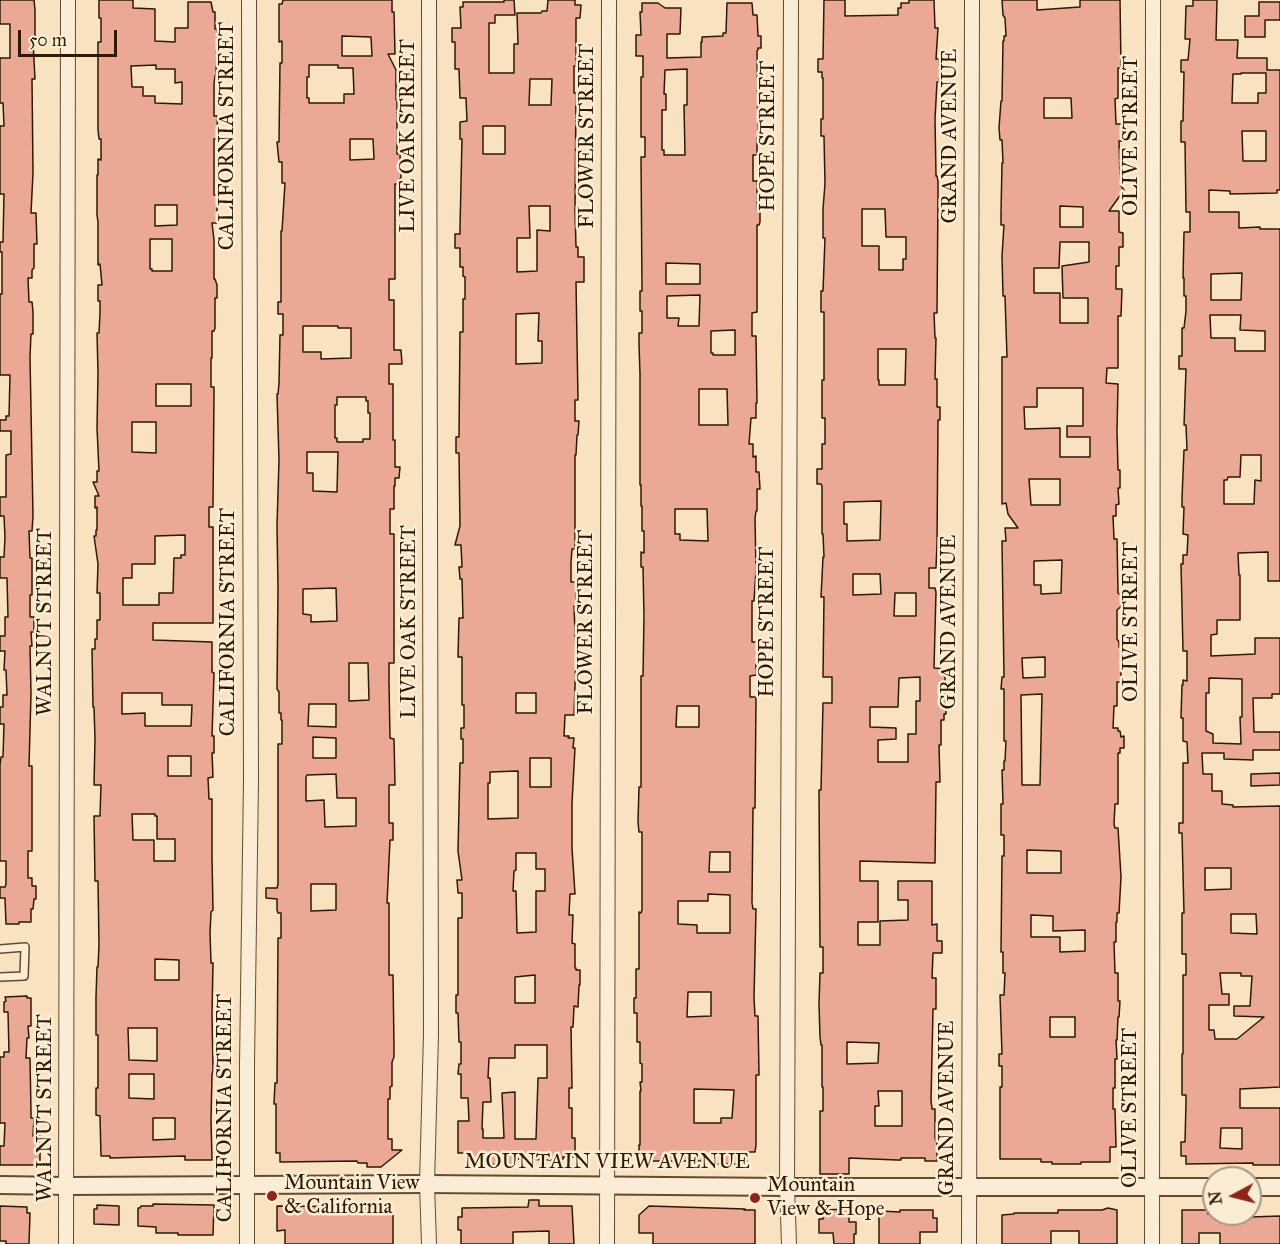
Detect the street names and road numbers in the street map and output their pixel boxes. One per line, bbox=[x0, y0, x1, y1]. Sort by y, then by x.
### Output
street label: CALIFORNIA STREET bbox=[215, 22, 241, 250]
street label: LIVE OAK STREET bbox=[396, 39, 422, 233]
street label: FLOWER STREET bbox=[575, 44, 601, 228]
street label: GRAND AVENUE bbox=[938, 49, 964, 223]
street label: OLIVE STREET bbox=[1119, 56, 1145, 216]
street label: HOPE STREET bbox=[756, 60, 782, 212]
street label: CALIFORNIA STREET bbox=[216, 508, 242, 736]
street label: LIVE OAK STREET bbox=[397, 525, 423, 719]
street label: WALNUT STREET bbox=[33, 528, 59, 716]
street label: FLOWER STREET bbox=[574, 530, 600, 714]
street label: GRAND AVENUE bbox=[937, 535, 963, 709]
street label: OLIVE STREET bbox=[1119, 542, 1145, 702]
street label: HOPE STREET bbox=[755, 546, 781, 698]
street label: CALIFORNIA STREET bbox=[213, 994, 239, 1222]
street label: WALNUT STREET bbox=[33, 1014, 59, 1202]
street label: GRAND AVENUE bbox=[935, 1021, 961, 1195]
street label: OLIVE STREET bbox=[1118, 1028, 1144, 1188]
street label: MOUNTAIN VIEW AVENUE bbox=[464, 1150, 750, 1176]

